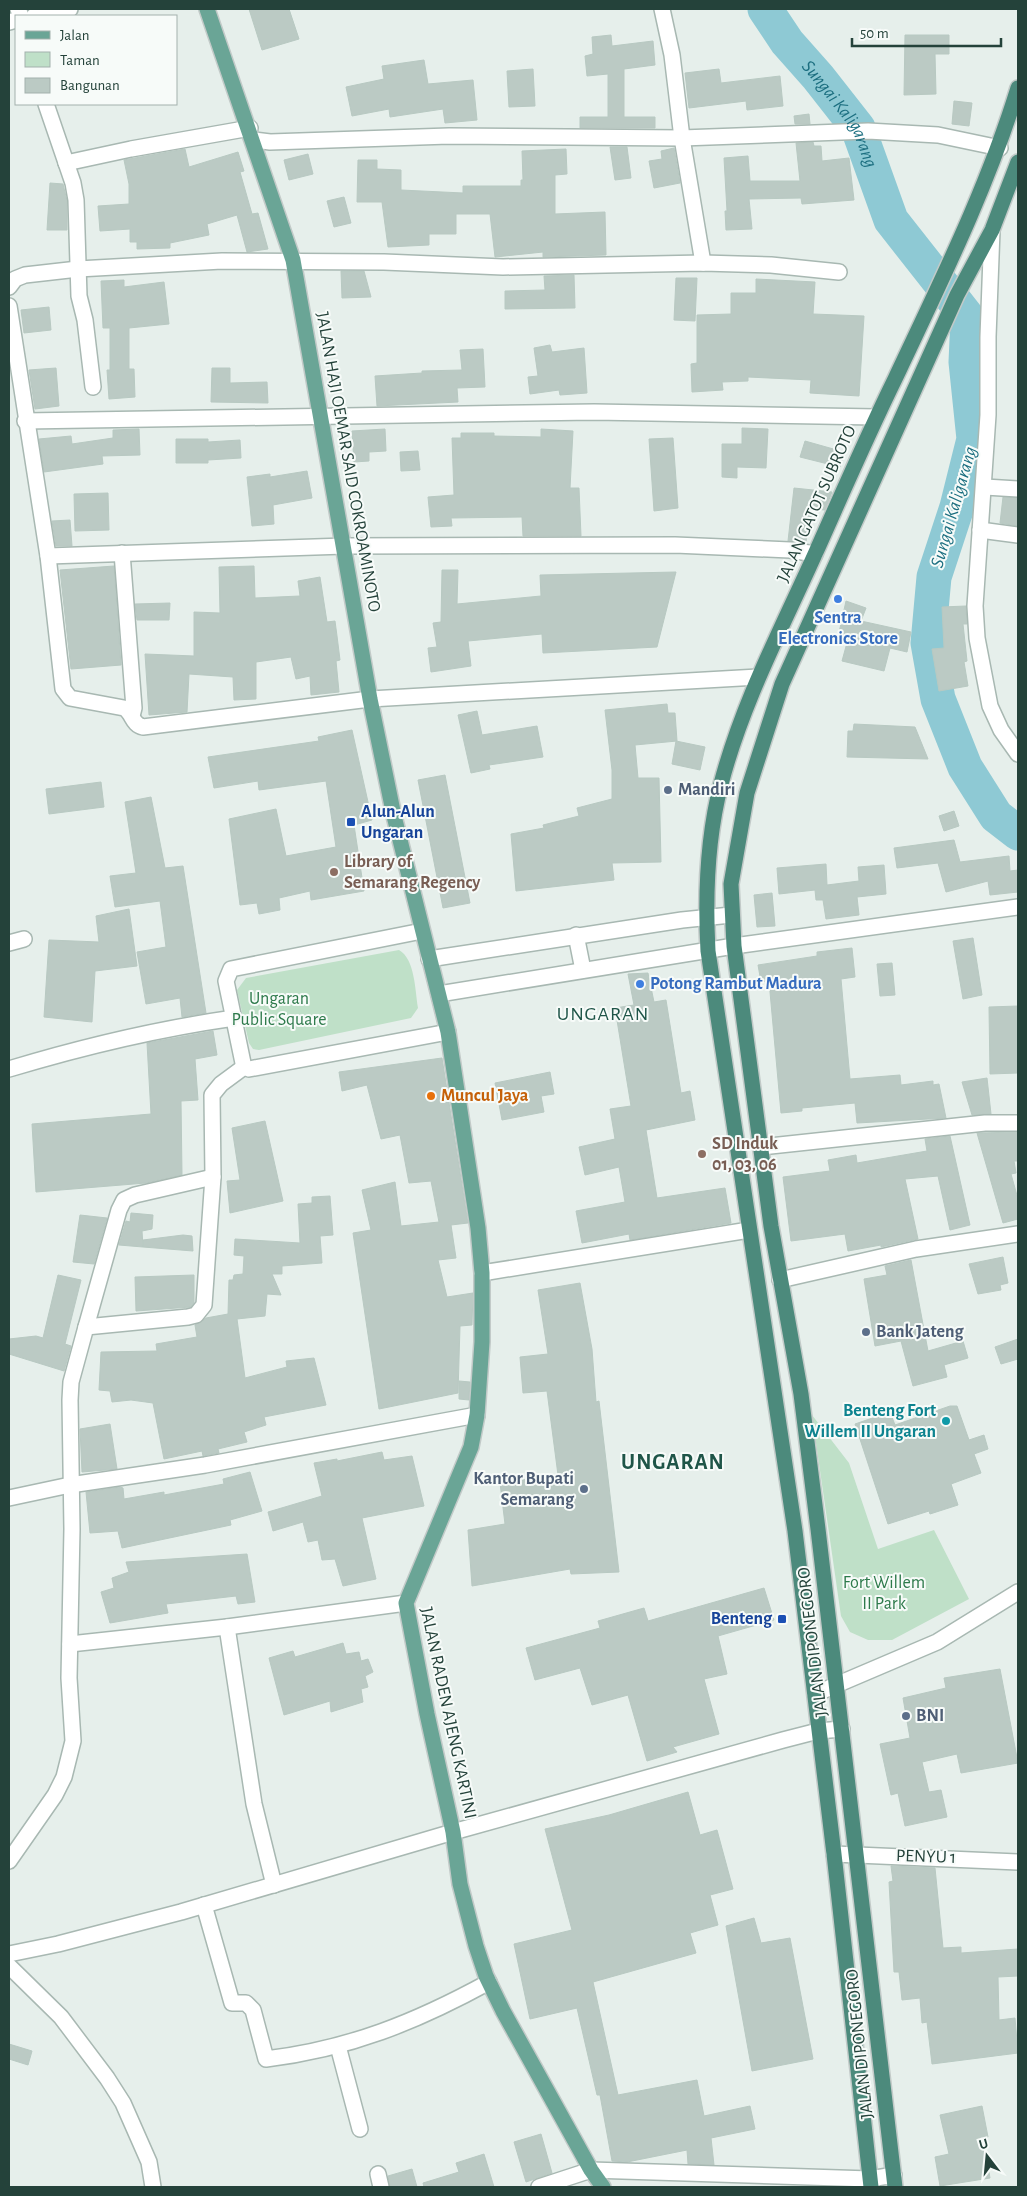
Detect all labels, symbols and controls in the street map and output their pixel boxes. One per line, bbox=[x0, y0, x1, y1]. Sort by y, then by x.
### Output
legend bbox=[15, 15, 178, 105]
scale bar bbox=[852, 15, 1001, 47]
text: 50 m bbox=[860, 26, 889, 41]
text: Jalan bbox=[60, 28, 90, 43]
text: Taman bbox=[60, 53, 100, 68]
water label: Sungai Kaligarang bbox=[798, 56, 881, 170]
text: Bangunan bbox=[60, 78, 120, 93]
street label: JALAN HAJI OEMAR SAID COKROAMINOTO bbox=[313, 311, 383, 613]
street label: JALAN GATOT SUBROTO bbox=[774, 423, 860, 585]
water label: Sungai Kaligarang bbox=[928, 444, 980, 570]
marker: Sentra Electronics Store bbox=[832, 593, 844, 605]
place label: Sentra Electronics Store bbox=[778, 609, 898, 648]
place label: Mandiri bbox=[678, 781, 735, 799]
marker: Mandiri bbox=[662, 784, 674, 796]
place label: Alun-Alun Ungaran bbox=[361, 803, 435, 842]
marker: Alun-Alun Ungaran bbox=[345, 816, 357, 828]
place label: Library of Semarang Regency bbox=[344, 853, 481, 892]
marker: Library of Semarang Regency bbox=[328, 866, 340, 878]
place label: Potong Rambut Madura bbox=[650, 975, 822, 993]
marker: Potong Rambut Madura bbox=[634, 978, 646, 990]
park label: Ungaran Public Square bbox=[232, 990, 326, 1029]
district label: UNGARAN bbox=[557, 1004, 649, 1024]
place label: Muncul Jaya bbox=[441, 1087, 529, 1105]
marker: Muncul Jaya bbox=[425, 1090, 437, 1102]
place label: SD Induk 01, 03, 06 bbox=[712, 1135, 778, 1174]
marker: SD Induk 01, 03, 06 bbox=[696, 1148, 708, 1160]
place label: Bank Jateng bbox=[876, 1323, 964, 1341]
marker: Bank Jateng bbox=[860, 1326, 872, 1338]
place label: Benteng Fort Willem II Ungaran bbox=[804, 1402, 936, 1441]
marker: Benteng Fort Willem II Ungaran bbox=[940, 1415, 952, 1427]
district label: UNGARAN bbox=[621, 1451, 725, 1473]
place label: Kantor Bupati Semarang bbox=[473, 1470, 575, 1509]
marker: Kantor Bupati Semarang bbox=[578, 1483, 590, 1495]
street label: JALAN DIPONEGORO bbox=[795, 1566, 831, 1718]
park label: Fort Willem II Park bbox=[843, 1574, 925, 1613]
street label: JALAN RADEN AJENG KARTINI bbox=[417, 1606, 479, 1820]
place label: Benteng bbox=[711, 1610, 773, 1628]
marker: Benteng bbox=[776, 1613, 788, 1625]
place label: BNI bbox=[916, 1707, 944, 1725]
marker: BNI bbox=[900, 1710, 912, 1722]
street label: PENYU 1 bbox=[896, 1847, 956, 1867]
street label: JALAN DIPONEGORO bbox=[843, 1968, 877, 2120]
north arrow bbox=[962, 2131, 1012, 2181]
text: U bbox=[977, 2136, 990, 2152]

